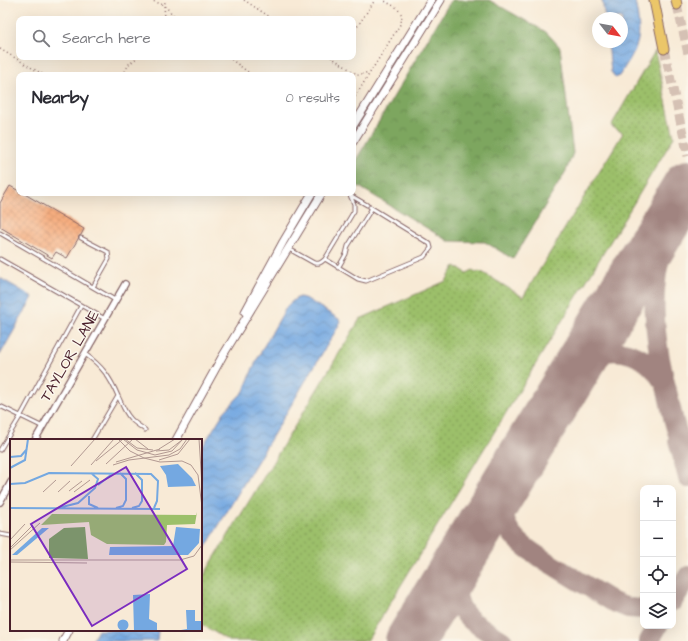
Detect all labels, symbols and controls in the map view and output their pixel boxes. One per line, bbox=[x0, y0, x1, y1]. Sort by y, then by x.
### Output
north arrow bbox=[592, 12, 628, 48]
search box bbox=[16, 16, 356, 60]
icon: search bbox=[30, 27, 52, 49]
text: Search here bbox=[62, 28, 151, 49]
text: Nearby bbox=[32, 86, 89, 110]
text: 0 results bbox=[285, 89, 340, 107]
street label: TAYLOR LANE bbox=[35, 306, 105, 406]
inset map bbox=[10, 439, 202, 631]
map controls bbox=[640, 485, 676, 629]
button: + bbox=[640, 485, 676, 521]
button: − bbox=[640, 521, 676, 557]
button: locate bbox=[640, 557, 676, 593]
button: layers bbox=[640, 593, 676, 629]

